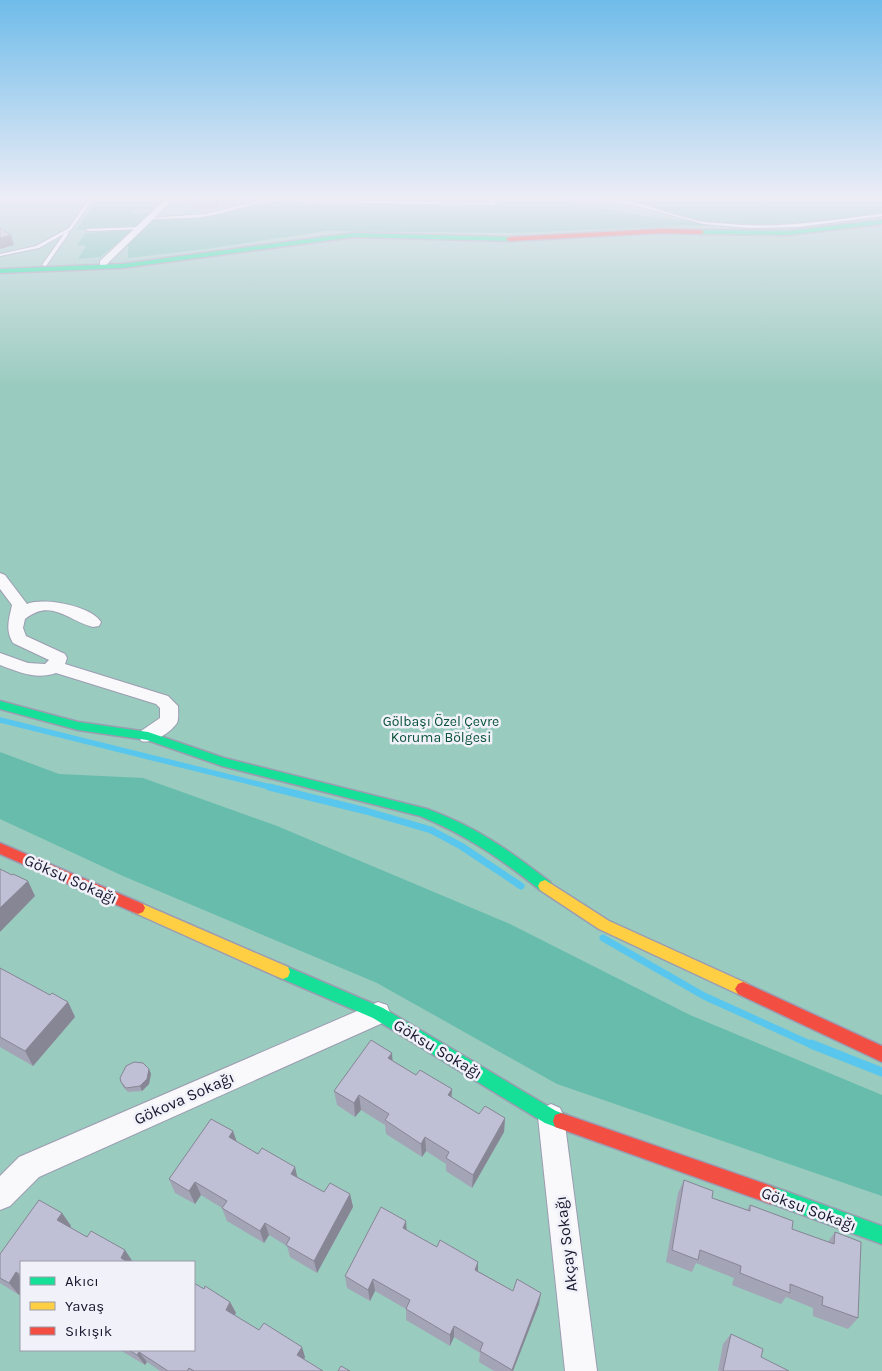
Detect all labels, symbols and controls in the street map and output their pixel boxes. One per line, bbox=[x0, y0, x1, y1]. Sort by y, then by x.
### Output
park label: Gölbaşı Özel Çevre Koruma Bölgesi bbox=[383, 713, 499, 746]
street label: Göksu Sokağı bbox=[21, 850, 121, 908]
street label: Göksu Sokağı bbox=[390, 1015, 486, 1083]
street label: Gökova Sokağı bbox=[131, 1067, 237, 1129]
street label: Göksu Sokağı bbox=[759, 1183, 859, 1235]
street label: Akçay Sokağı bbox=[551, 1195, 581, 1293]
legend bbox=[20, 1261, 195, 1351]
text: Akıcı bbox=[65, 1272, 99, 1290]
text: Yavaş bbox=[65, 1297, 104, 1315]
text: Sıkışık bbox=[65, 1322, 112, 1340]

